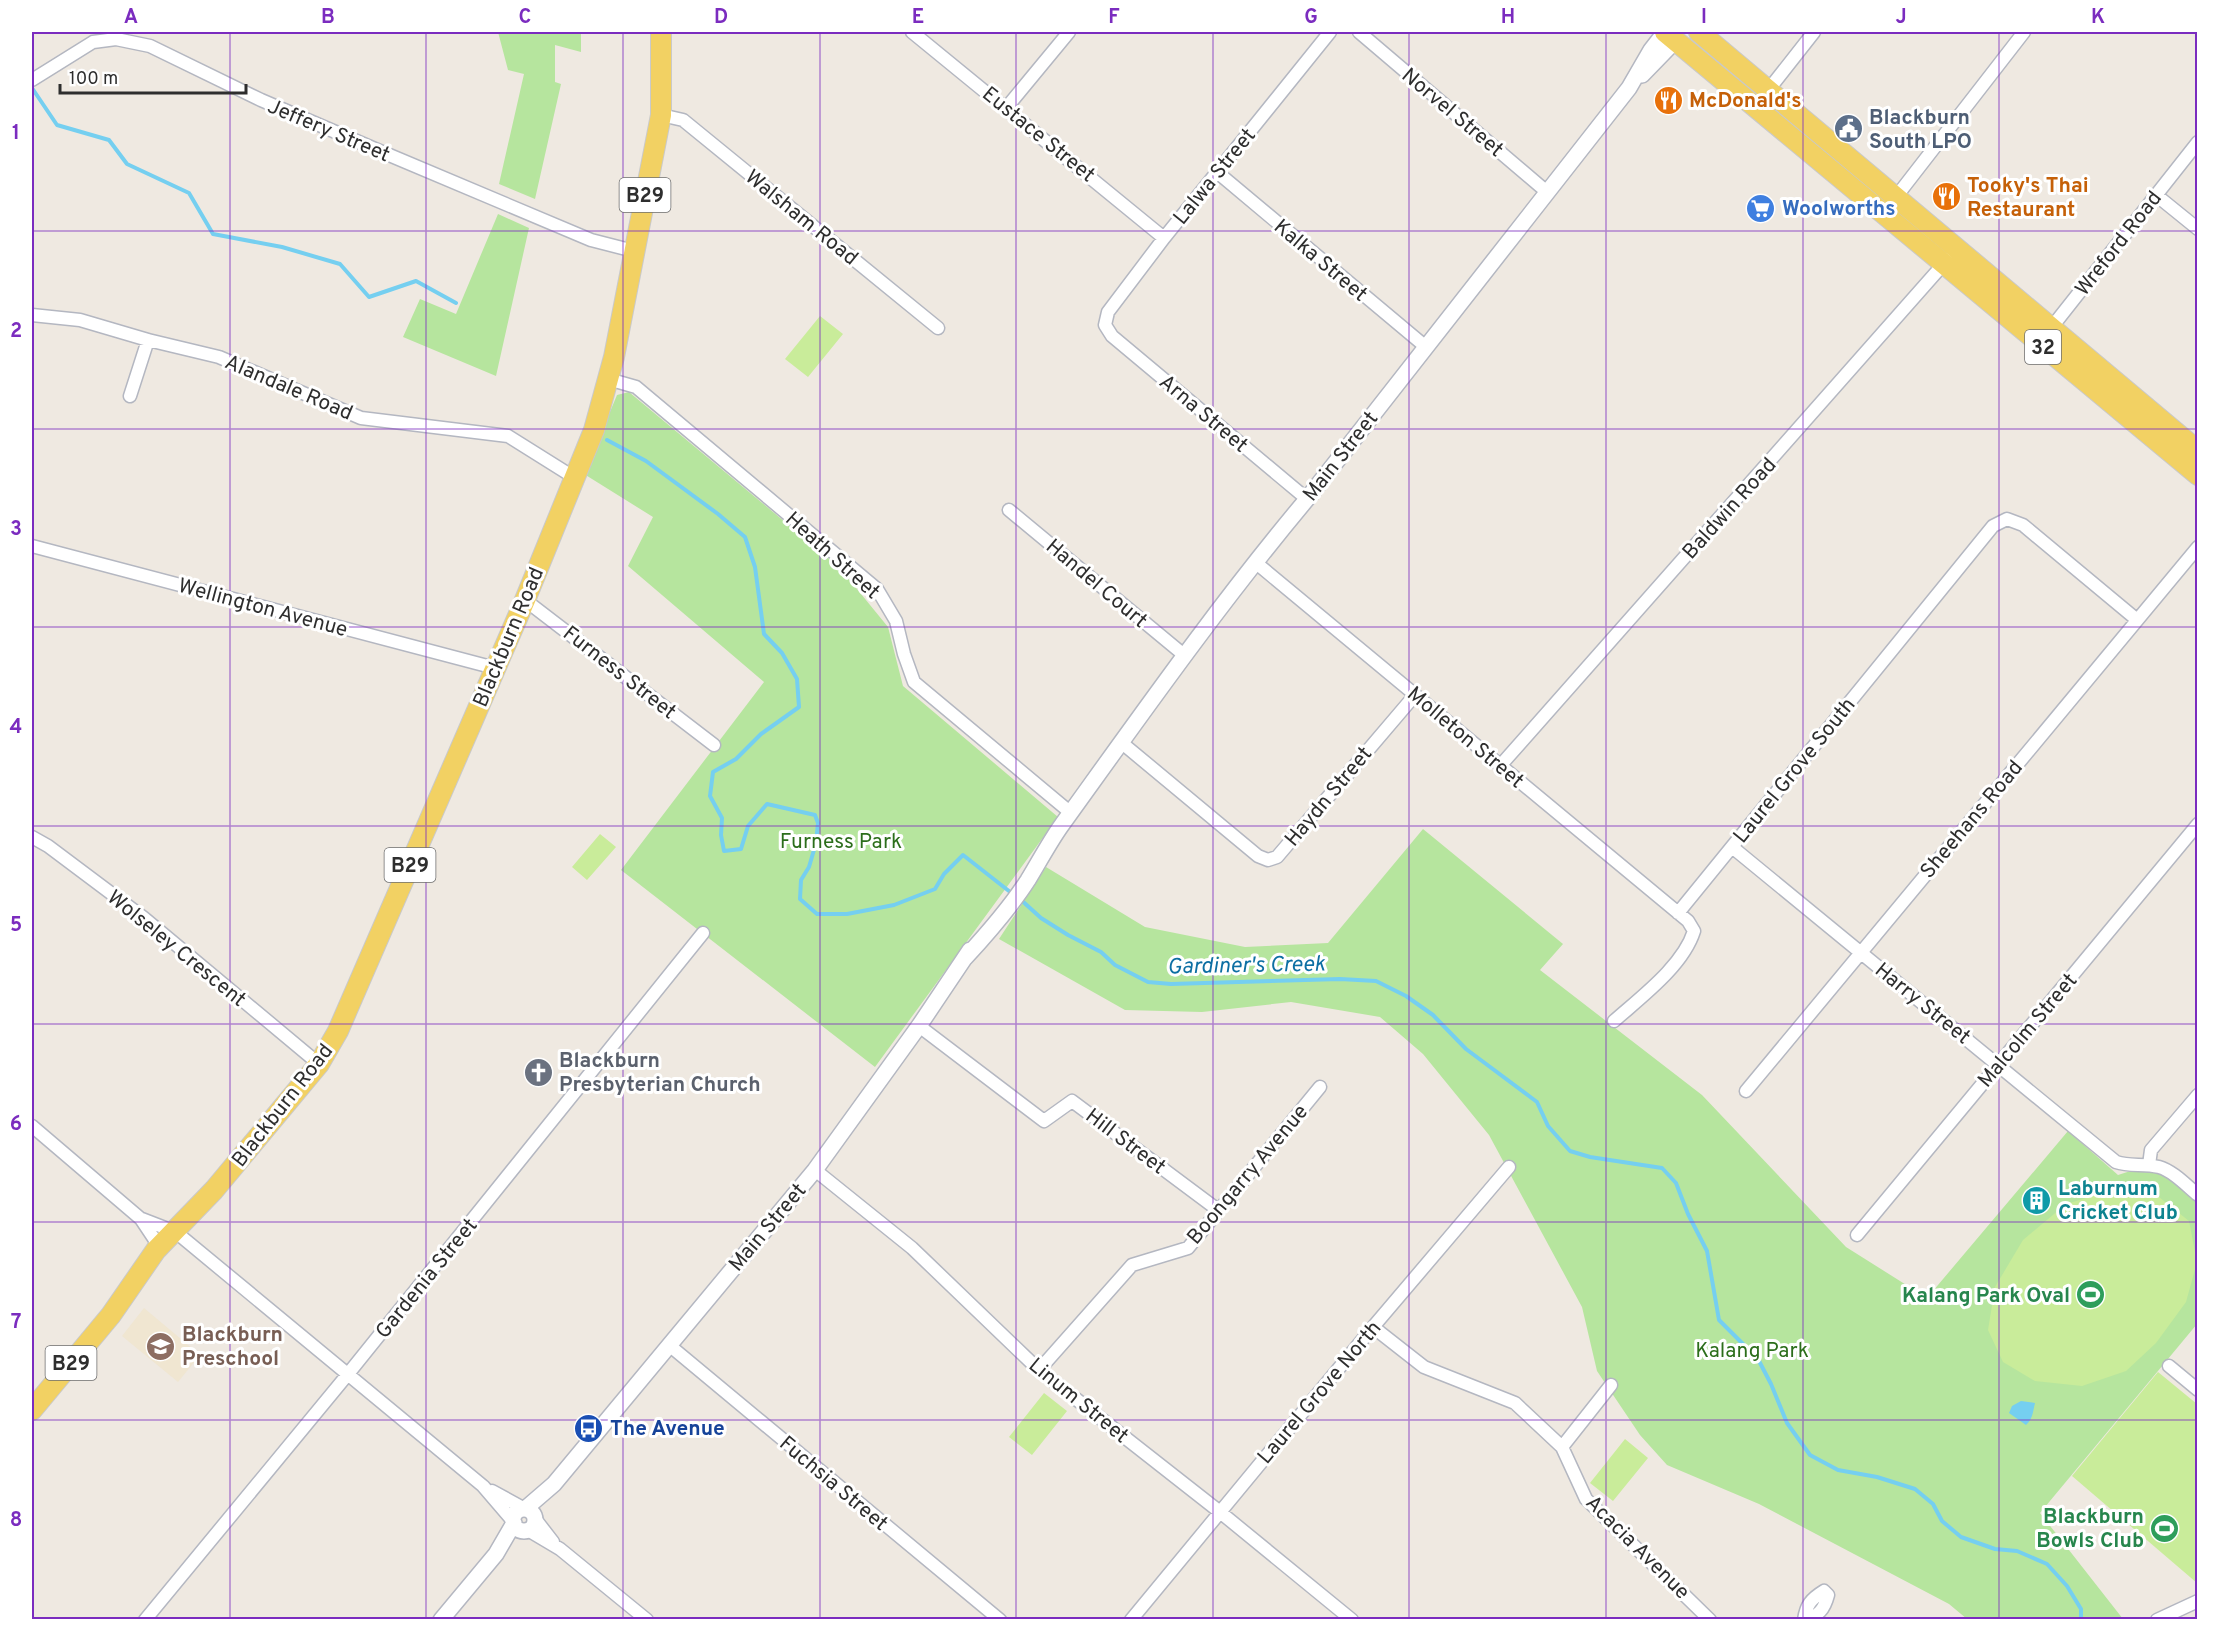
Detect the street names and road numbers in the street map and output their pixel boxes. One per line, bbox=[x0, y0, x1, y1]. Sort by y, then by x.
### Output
street label: Norvel Street bbox=[1395, 63, 1509, 164]
street label: Eustace Street bbox=[976, 81, 1100, 189]
street label: Jeffery Street bbox=[263, 93, 394, 169]
street label: Lalwa Street bbox=[1168, 123, 1262, 231]
street label: Walsham Road bbox=[739, 164, 863, 272]
road number: B29 bbox=[620, 178, 670, 212]
street label: Wreford Road bbox=[2070, 186, 2169, 302]
street label: Kalka Street bbox=[1267, 214, 1373, 308]
road number: 32 bbox=[2025, 330, 2061, 364]
street label: Alandale Road bbox=[220, 349, 356, 427]
street label: Arna Street bbox=[1153, 369, 1253, 459]
street label: Main Street bbox=[1298, 406, 1385, 507]
street label: Baldwin Road bbox=[1677, 452, 1783, 566]
street label: Heath Street bbox=[779, 506, 885, 606]
street label: Handel Court bbox=[1040, 534, 1153, 635]
street label: Blackburn Road bbox=[468, 564, 551, 712]
street label: Wellington Avenue bbox=[175, 573, 350, 644]
street label: Furness Street bbox=[557, 620, 681, 726]
street label: Molleton Street bbox=[1401, 681, 1529, 795]
street label: Laurel Grove South bbox=[1728, 693, 1862, 849]
street label: Haydn Street bbox=[1279, 741, 1379, 853]
street label: Sheehans Road bbox=[1915, 755, 2029, 885]
road number: B29 bbox=[384, 848, 436, 882]
street label: Wolseley Crescent bbox=[101, 885, 251, 1014]
street label: Harry Street bbox=[1869, 957, 1975, 1051]
street label: Malcolm Street bbox=[1972, 968, 2084, 1094]
street label: Blackburn Road bbox=[227, 1039, 340, 1173]
street label: Boongarry Avenue bbox=[1182, 1099, 1315, 1251]
street label: Hill Street bbox=[1080, 1103, 1171, 1181]
street label: Main Street bbox=[723, 1178, 813, 1278]
street label: Gardenia Street bbox=[370, 1213, 484, 1345]
street label: Laurel Grove North bbox=[1252, 1316, 1388, 1470]
road number: B29 bbox=[46, 1346, 97, 1380]
street label: Linum Street bbox=[1022, 1352, 1134, 1450]
street label: Fuchsia Street bbox=[773, 1431, 893, 1538]
street label: Acacia Avenue bbox=[1579, 1490, 1695, 1606]

